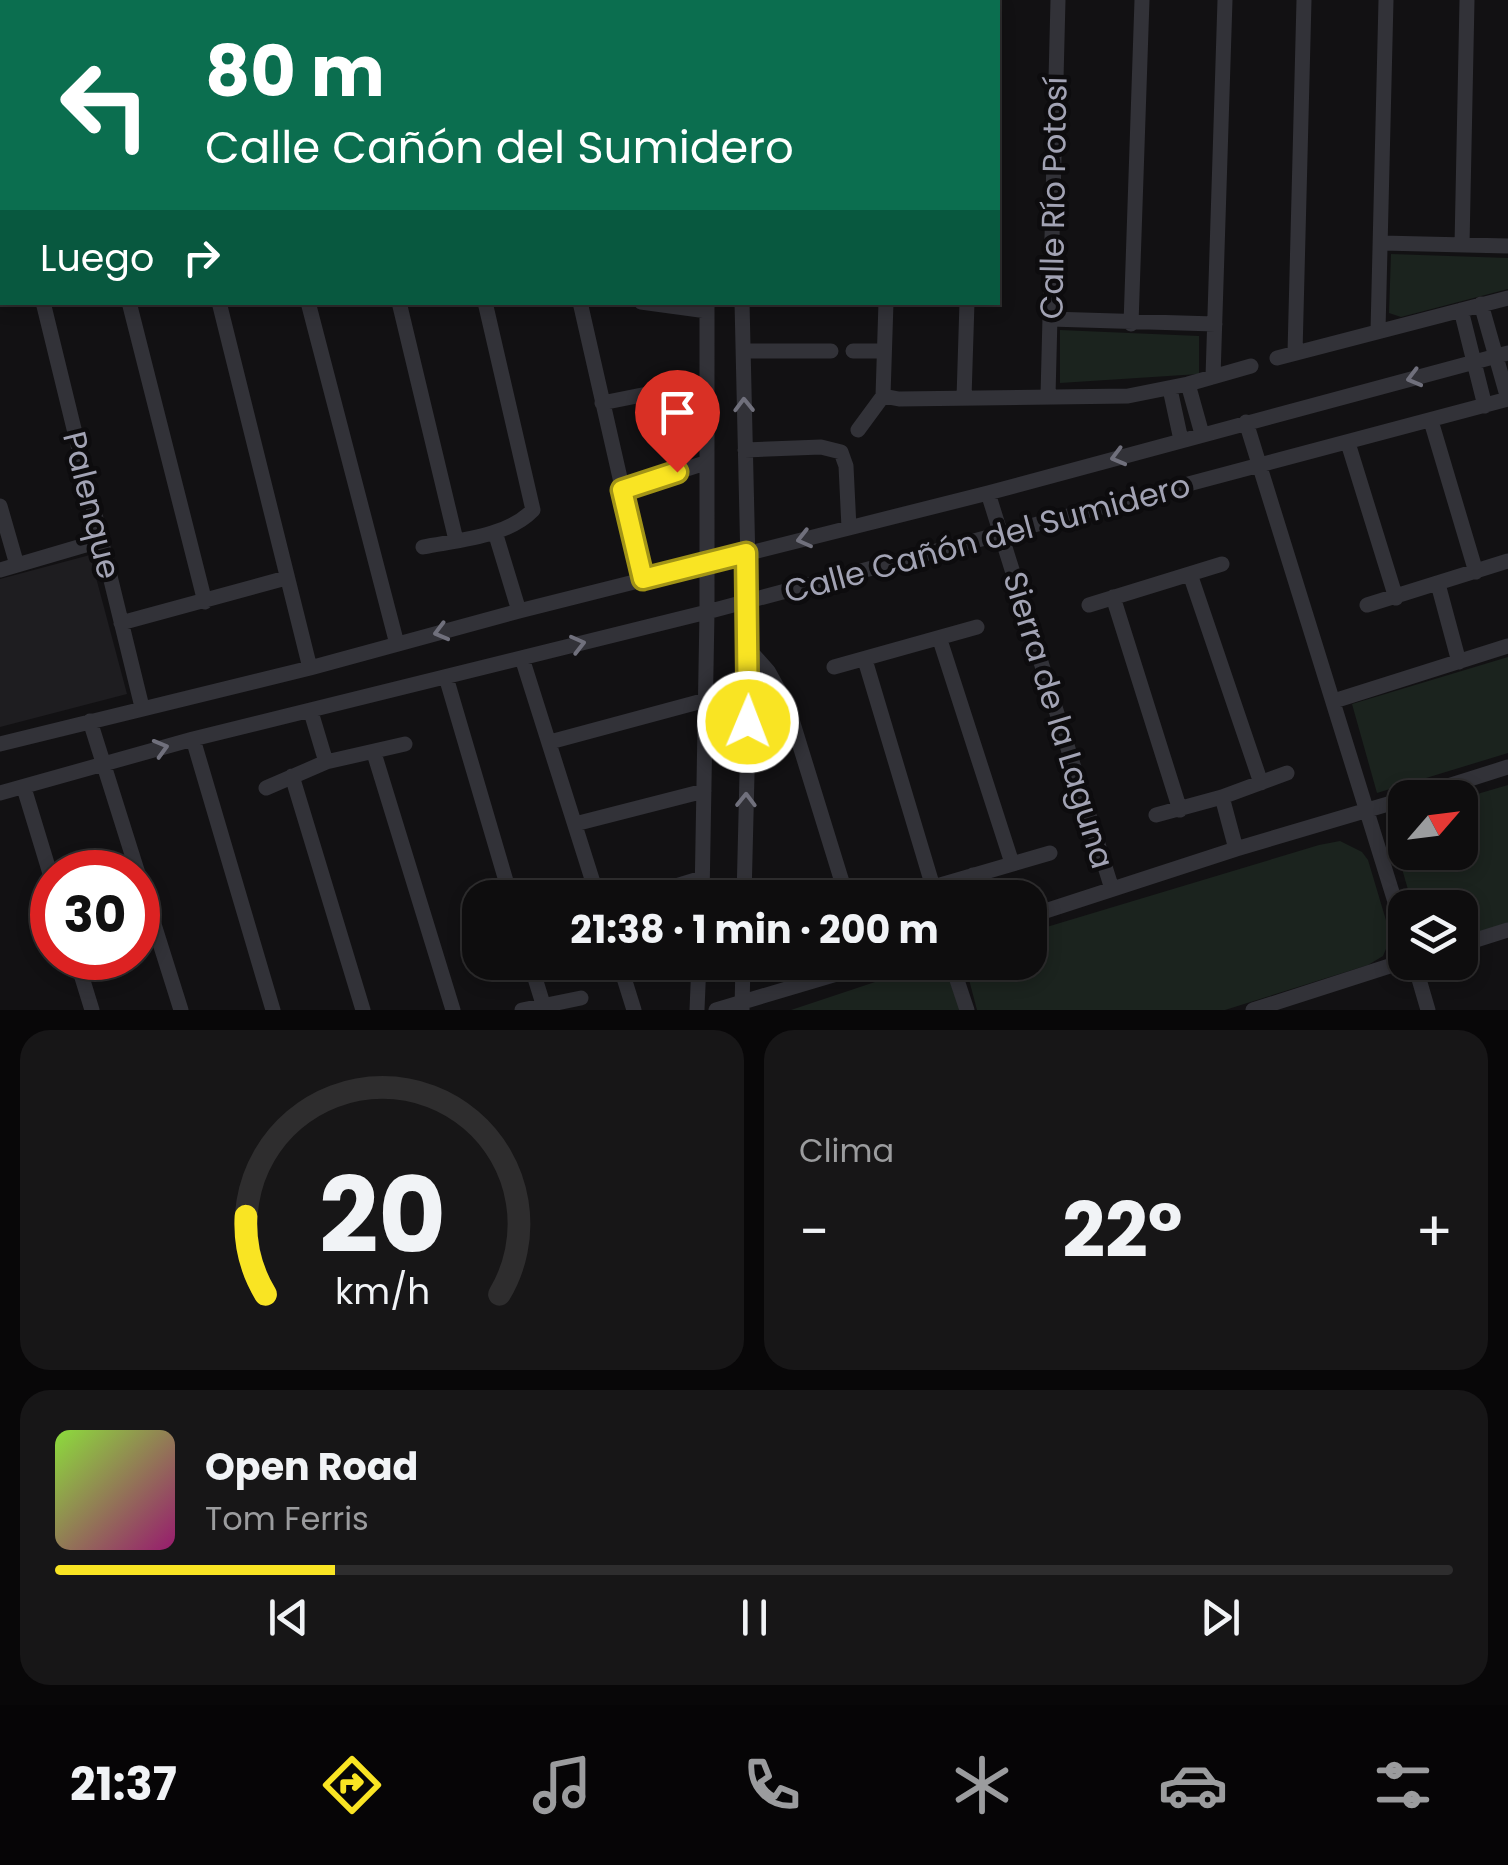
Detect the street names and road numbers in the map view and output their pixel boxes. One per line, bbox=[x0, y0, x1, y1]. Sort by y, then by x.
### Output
street label: Calle Río Potosí bbox=[1028, 76, 1078, 320]
street label: Palenque bbox=[52, 427, 132, 583]
street label: Calle Cañón del Sumidero bbox=[779, 462, 1195, 614]
street label: Sierra de la Laguna bbox=[992, 566, 1126, 874]

